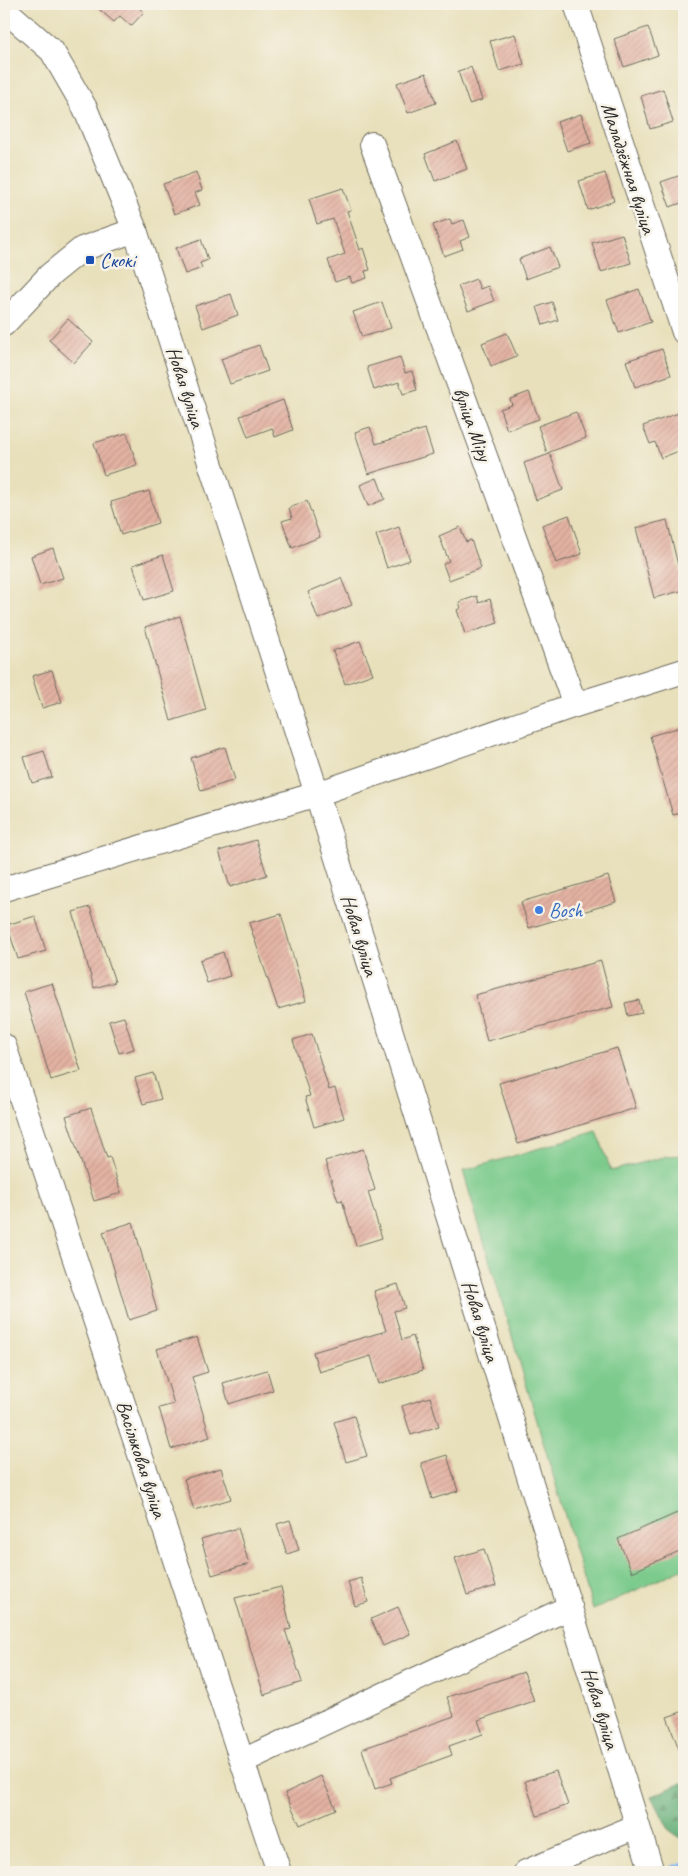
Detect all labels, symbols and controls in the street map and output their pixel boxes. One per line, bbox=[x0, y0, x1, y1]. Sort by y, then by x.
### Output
street label: Маладзёжная вуліца bbox=[596, 99, 662, 238]
place label: Скокі bbox=[100, 248, 137, 273]
marker: Скокі bbox=[84, 254, 96, 266]
street label: Новая вуліца bbox=[161, 343, 211, 432]
street label: вуліца Міру bbox=[448, 384, 498, 466]
street label: Новая вуліца bbox=[335, 891, 384, 980]
place label: Bosh bbox=[549, 898, 583, 923]
marker: Bosh bbox=[533, 904, 545, 916]
street label: Новая вуліца bbox=[456, 1277, 505, 1366]
street label: Васільковая вуліца bbox=[111, 1397, 173, 1522]
street label: Новая вуліца bbox=[576, 1664, 625, 1753]

